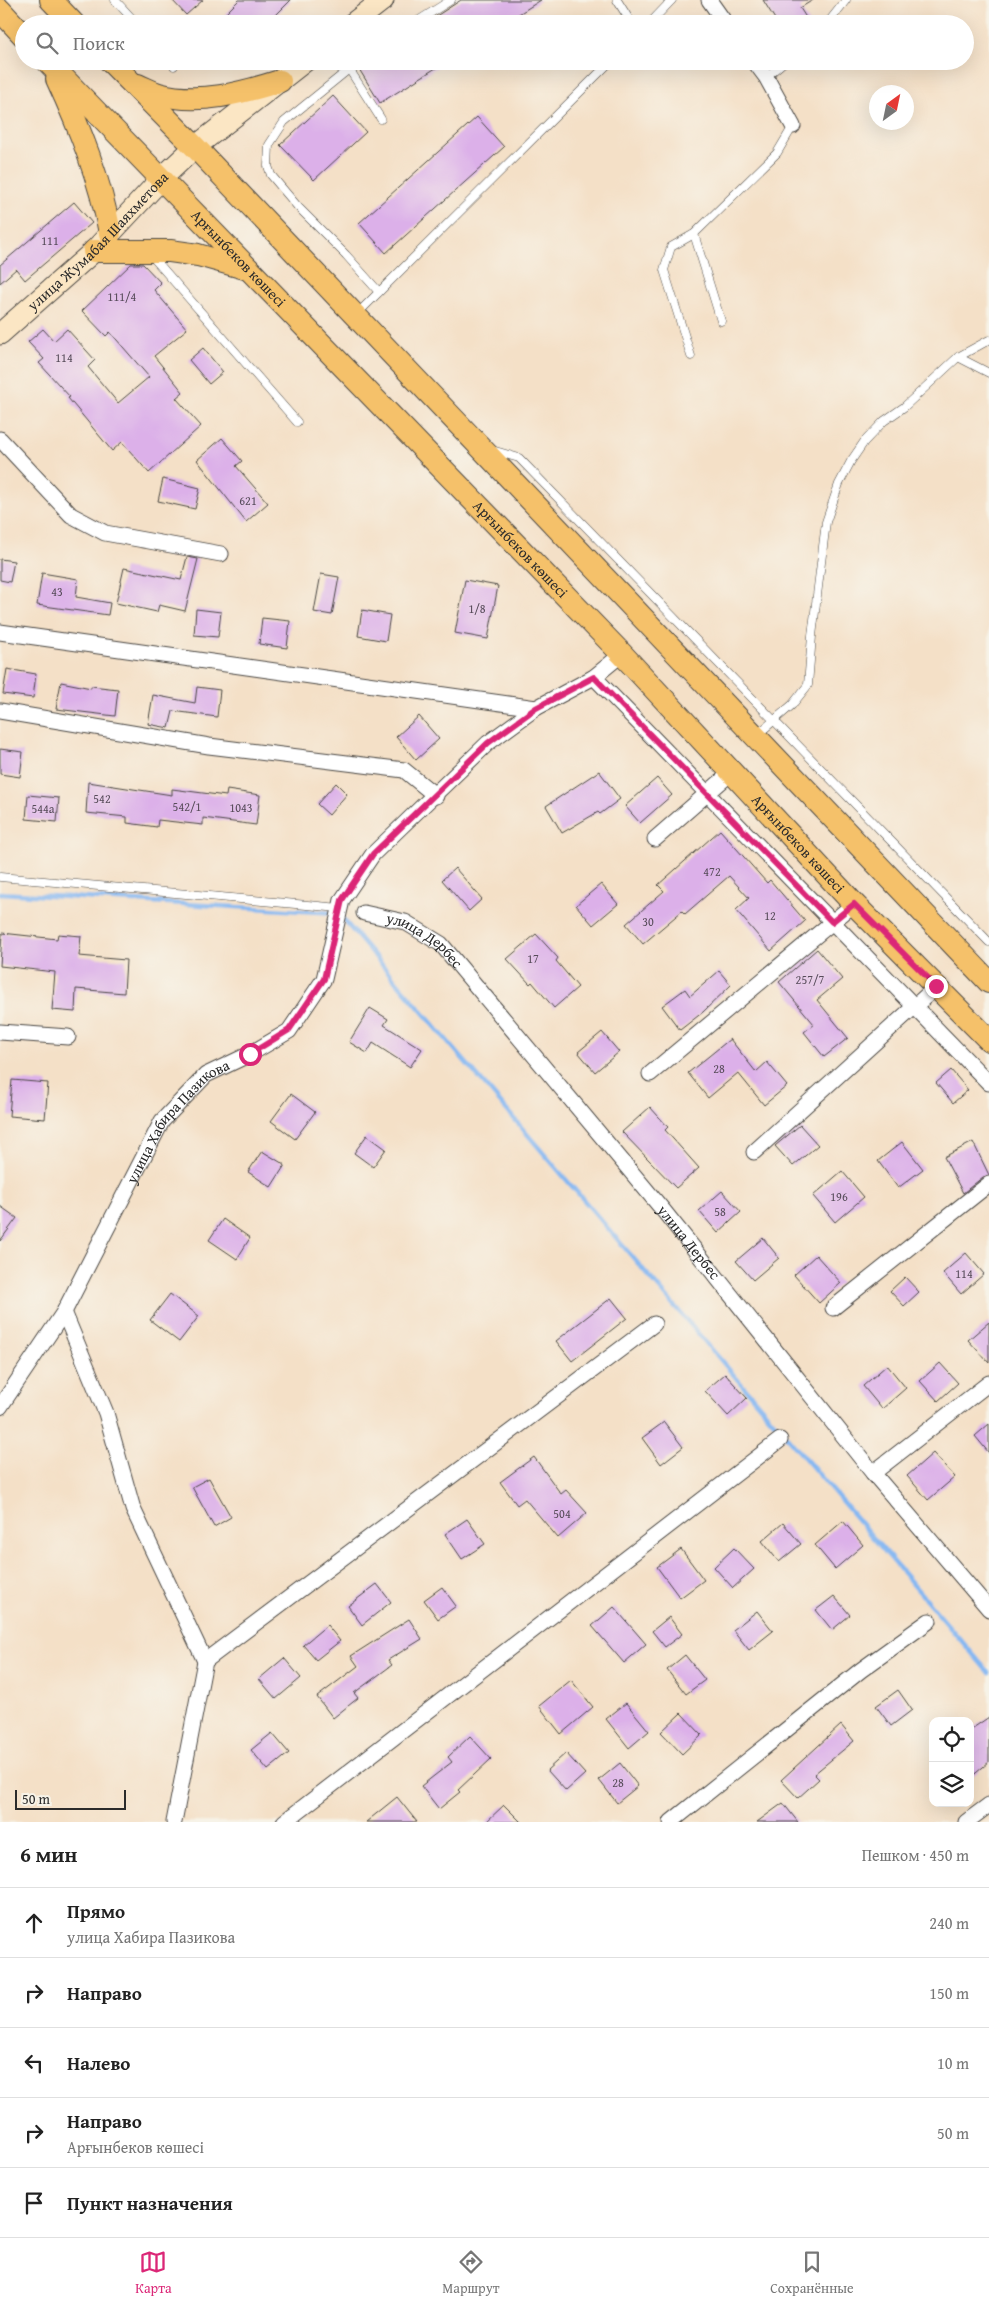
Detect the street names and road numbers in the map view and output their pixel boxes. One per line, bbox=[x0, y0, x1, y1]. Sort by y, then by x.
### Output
street label: улица Жумабая Шаяхметова bbox=[22, 166, 173, 316]
street label: Арғынбеков көшесі bbox=[187, 205, 291, 311]
street label: Арғынбеков көшесі bbox=[468, 495, 573, 602]
street label: Арғынбеков көшесі bbox=[747, 789, 850, 898]
street label: улица Дербес bbox=[383, 907, 468, 973]
street label: улица Хабира Пазикова bbox=[120, 1054, 234, 1188]
street label: улица Дербес bbox=[652, 1200, 726, 1284]

